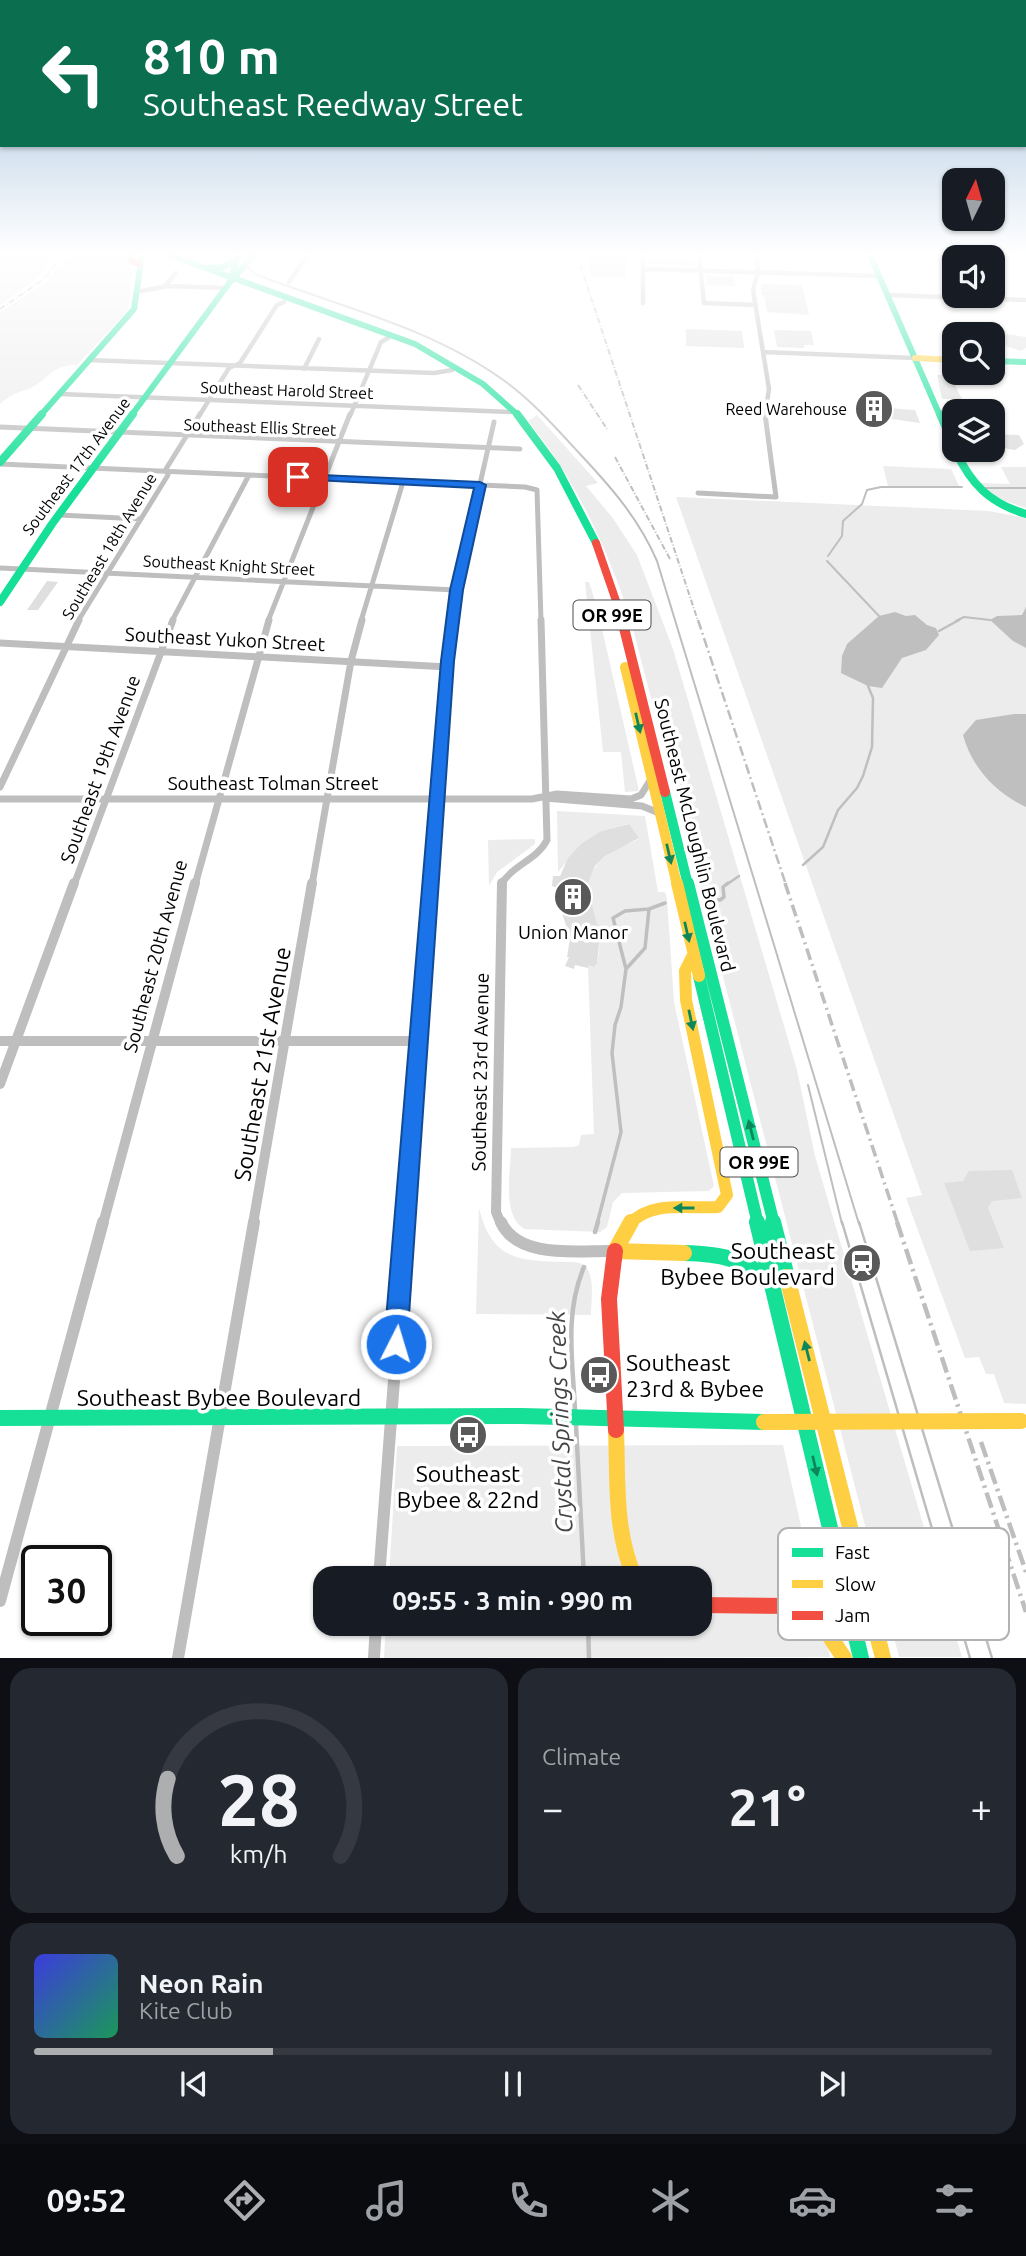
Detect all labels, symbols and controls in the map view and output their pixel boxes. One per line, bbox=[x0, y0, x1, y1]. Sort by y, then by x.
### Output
icon: left bbox=[28, 28, 119, 119]
text: 810 m bbox=[143, 28, 280, 83]
text: Southeast Reedway Street bbox=[143, 86, 523, 122]
north arrow bbox=[942, 168, 1004, 231]
map controls bbox=[942, 168, 1005, 462]
button: sound bbox=[942, 245, 1005, 308]
button: search bbox=[942, 322, 1005, 385]
street label: Southeast Harold Street bbox=[200, 378, 374, 402]
building icon: Reed Warehouse bbox=[853, 388, 895, 430]
street label: Southeast 17th Avenue bbox=[18, 394, 134, 538]
button: layers bbox=[942, 399, 1005, 462]
place label: Reed Warehouse bbox=[725, 400, 847, 418]
street label: Southeast Ellis Street bbox=[183, 415, 337, 439]
pin bbox=[268, 447, 328, 507]
icon: arrive bbox=[279, 458, 317, 496]
street label: Southeast 18th Avenue bbox=[58, 470, 160, 622]
street label: Southeast Knight Street bbox=[143, 552, 316, 579]
road number: OR 99E bbox=[574, 600, 650, 630]
street label: Southeast Yukon Street bbox=[124, 623, 326, 655]
street label: Southeast 19th Avenue bbox=[56, 672, 144, 866]
street label: Southeast McLoughlin Boulevard bbox=[650, 696, 740, 974]
one-way arrow bbox=[633, 712, 644, 734]
street label: Southeast Tolman Street bbox=[168, 772, 379, 794]
one-way arrow bbox=[664, 843, 675, 865]
street label: Southeast 20th Avenue bbox=[119, 857, 191, 1055]
building icon: Union Manor bbox=[552, 876, 594, 918]
place label: Union Manor bbox=[518, 921, 628, 943]
one-way arrow bbox=[682, 921, 693, 943]
street label: Southeast 21st Avenue bbox=[229, 945, 295, 1183]
street label: Southeast 23rd Avenue bbox=[467, 972, 493, 1172]
one-way arrow bbox=[686, 1010, 697, 1032]
one-way arrow bbox=[745, 1119, 756, 1141]
road number: OR 99E bbox=[720, 1148, 798, 1176]
one-way arrow bbox=[673, 1203, 695, 1214]
place label: Southeast Bybee Boulevard bbox=[660, 1238, 835, 1289]
station icon: Southeast Bybee Boulevard bbox=[841, 1242, 883, 1284]
position arrow bbox=[359, 1307, 433, 1381]
water label: Crystal Springs Creek bbox=[543, 1309, 577, 1534]
one-way arrow bbox=[801, 1340, 812, 1362]
place label: Southeast 23rd & Bybee bbox=[626, 1350, 764, 1401]
bus stop icon: Southeast 23rd & Bybee bbox=[578, 1354, 620, 1396]
street label: Southeast Bybee Boulevard bbox=[77, 1385, 361, 1410]
bus stop icon: Southeast Bybee & 22nd bbox=[447, 1414, 489, 1456]
one-way arrow bbox=[810, 1455, 821, 1477]
place label: Southeast Bybee & 22nd bbox=[397, 1461, 539, 1512]
legend bbox=[778, 1528, 1009, 1640]
text: Fast bbox=[835, 1541, 870, 1563]
speed limit sign: 30 bbox=[21, 1545, 112, 1636]
text: Slow bbox=[835, 1573, 876, 1595]
text: 09:55 · 3 min · 990 m bbox=[392, 1586, 633, 1615]
text: Jam bbox=[835, 1604, 871, 1626]
text: Climate bbox=[542, 1744, 621, 1769]
text: 28 bbox=[218, 1759, 300, 1841]
text: 21° bbox=[728, 1778, 806, 1836]
text: − bbox=[542, 1787, 563, 1829]
text: + bbox=[971, 1787, 992, 1829]
text: km/h bbox=[230, 1840, 288, 1868]
text: Neon Rain bbox=[139, 1969, 264, 1998]
text: Kite Club bbox=[139, 1998, 233, 2023]
icon: previous bbox=[175, 2065, 213, 2103]
icon: pause bbox=[494, 2065, 532, 2103]
icon: next bbox=[813, 2065, 851, 2103]
icon: directions bbox=[220, 2176, 269, 2225]
icon: music bbox=[362, 2176, 411, 2225]
icon: phone bbox=[504, 2176, 553, 2225]
icon: climate bbox=[646, 2176, 695, 2225]
icon: car bbox=[788, 2176, 837, 2225]
icon: filters bbox=[930, 2176, 979, 2225]
text: 09:52 bbox=[47, 2182, 127, 2218]

